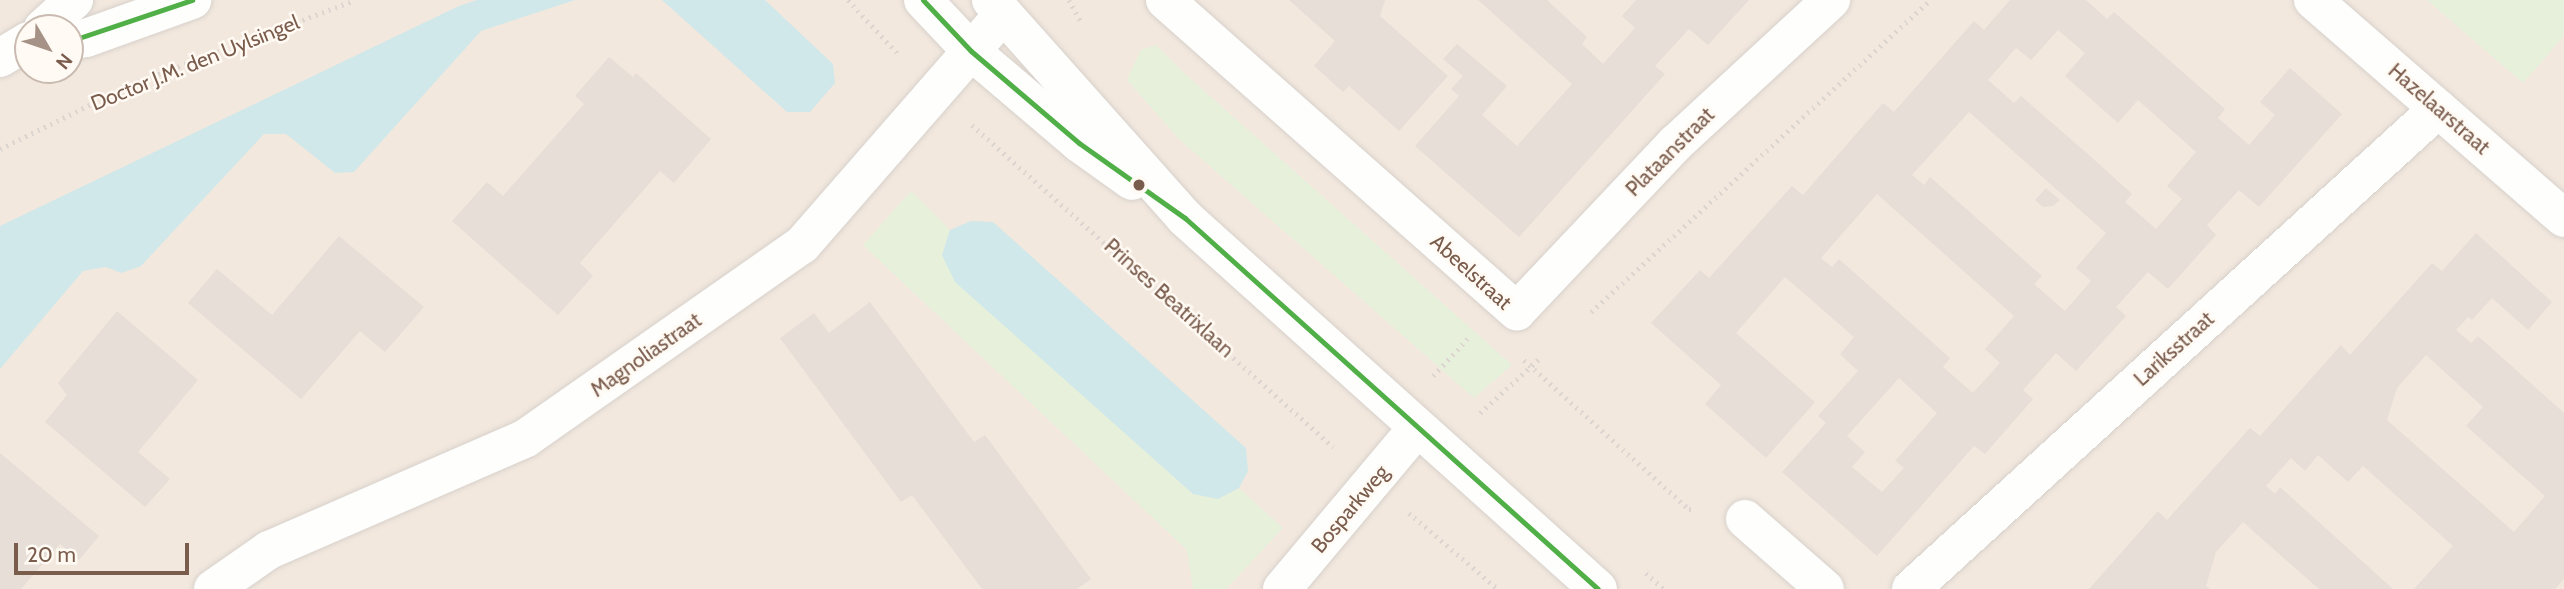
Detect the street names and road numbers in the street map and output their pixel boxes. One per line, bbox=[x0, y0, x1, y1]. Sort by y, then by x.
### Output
street label: Doctor J.M. den Uylsingel bbox=[87, 10, 303, 116]
street label: Hazelaarstraat bbox=[2383, 58, 2495, 160]
street label: Plataanstraat bbox=[1620, 102, 1720, 202]
street label: Abeelstraat bbox=[1425, 229, 1517, 315]
street label: Prinses Beatrixlaan bbox=[1099, 233, 1239, 363]
street label: Lariksstraat bbox=[2129, 306, 2219, 392]
street label: Magnoliastraat bbox=[586, 308, 706, 402]
street label: Bosparkweg bbox=[1306, 460, 1394, 558]

